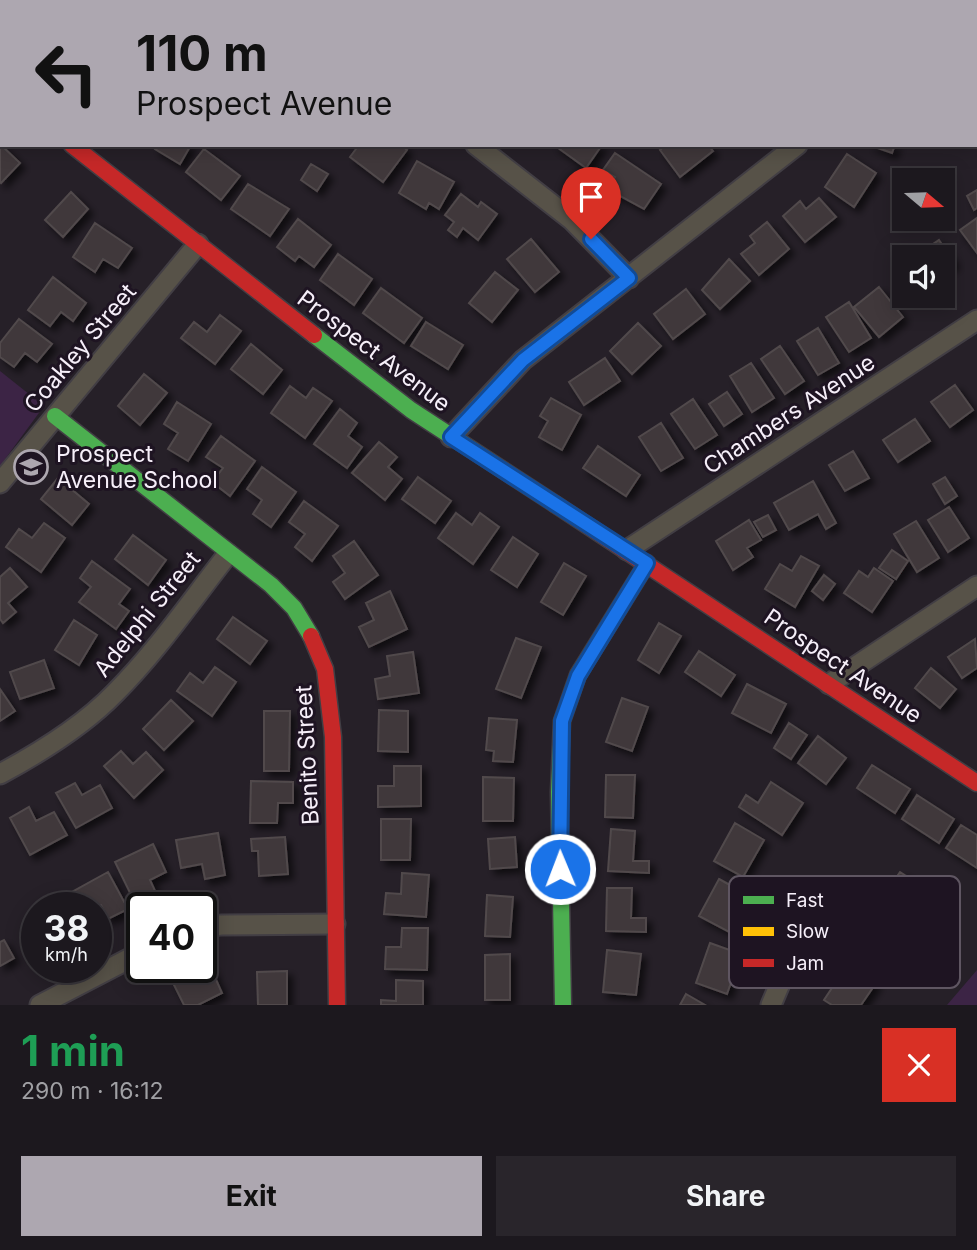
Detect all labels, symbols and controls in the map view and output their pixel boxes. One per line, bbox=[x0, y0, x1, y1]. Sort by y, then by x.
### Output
text: 110 m bbox=[136, 24, 268, 83]
icon: left bbox=[21, 28, 112, 119]
text: Prospect Avenue bbox=[136, 84, 392, 123]
pin bbox=[561, 167, 621, 239]
north arrow bbox=[892, 168, 956, 231]
map controls bbox=[892, 168, 955, 308]
icon: arrive bbox=[572, 178, 610, 216]
button: sound bbox=[892, 245, 955, 308]
street label: Coakley Street bbox=[18, 278, 142, 418]
street label: Prospect Avenue bbox=[292, 284, 456, 418]
street label: Chambers Avenue bbox=[698, 348, 880, 480]
place label: Prospect Avenue School bbox=[56, 440, 218, 494]
school or university icon: Prospect Avenue School bbox=[12, 448, 50, 486]
street label: Adelphi Street bbox=[88, 545, 206, 682]
street label: Prospect Avenue bbox=[759, 603, 927, 729]
street label: Benito Street bbox=[289, 684, 325, 826]
position arrow bbox=[523, 832, 597, 906]
legend bbox=[729, 876, 960, 988]
text: Fast bbox=[786, 889, 824, 912]
speed limit sign: 40 bbox=[126, 892, 217, 983]
text: 38 bbox=[44, 907, 89, 949]
text: Slow bbox=[786, 920, 829, 943]
text: km/h bbox=[45, 944, 88, 965]
text: Jam bbox=[786, 952, 824, 975]
text: 1 min bbox=[21, 1025, 125, 1076]
button: close bbox=[882, 1028, 956, 1102]
text: 290 m · 16:12 bbox=[21, 1077, 164, 1105]
button: Exit bbox=[21, 1156, 482, 1236]
button: Share bbox=[496, 1156, 956, 1236]

